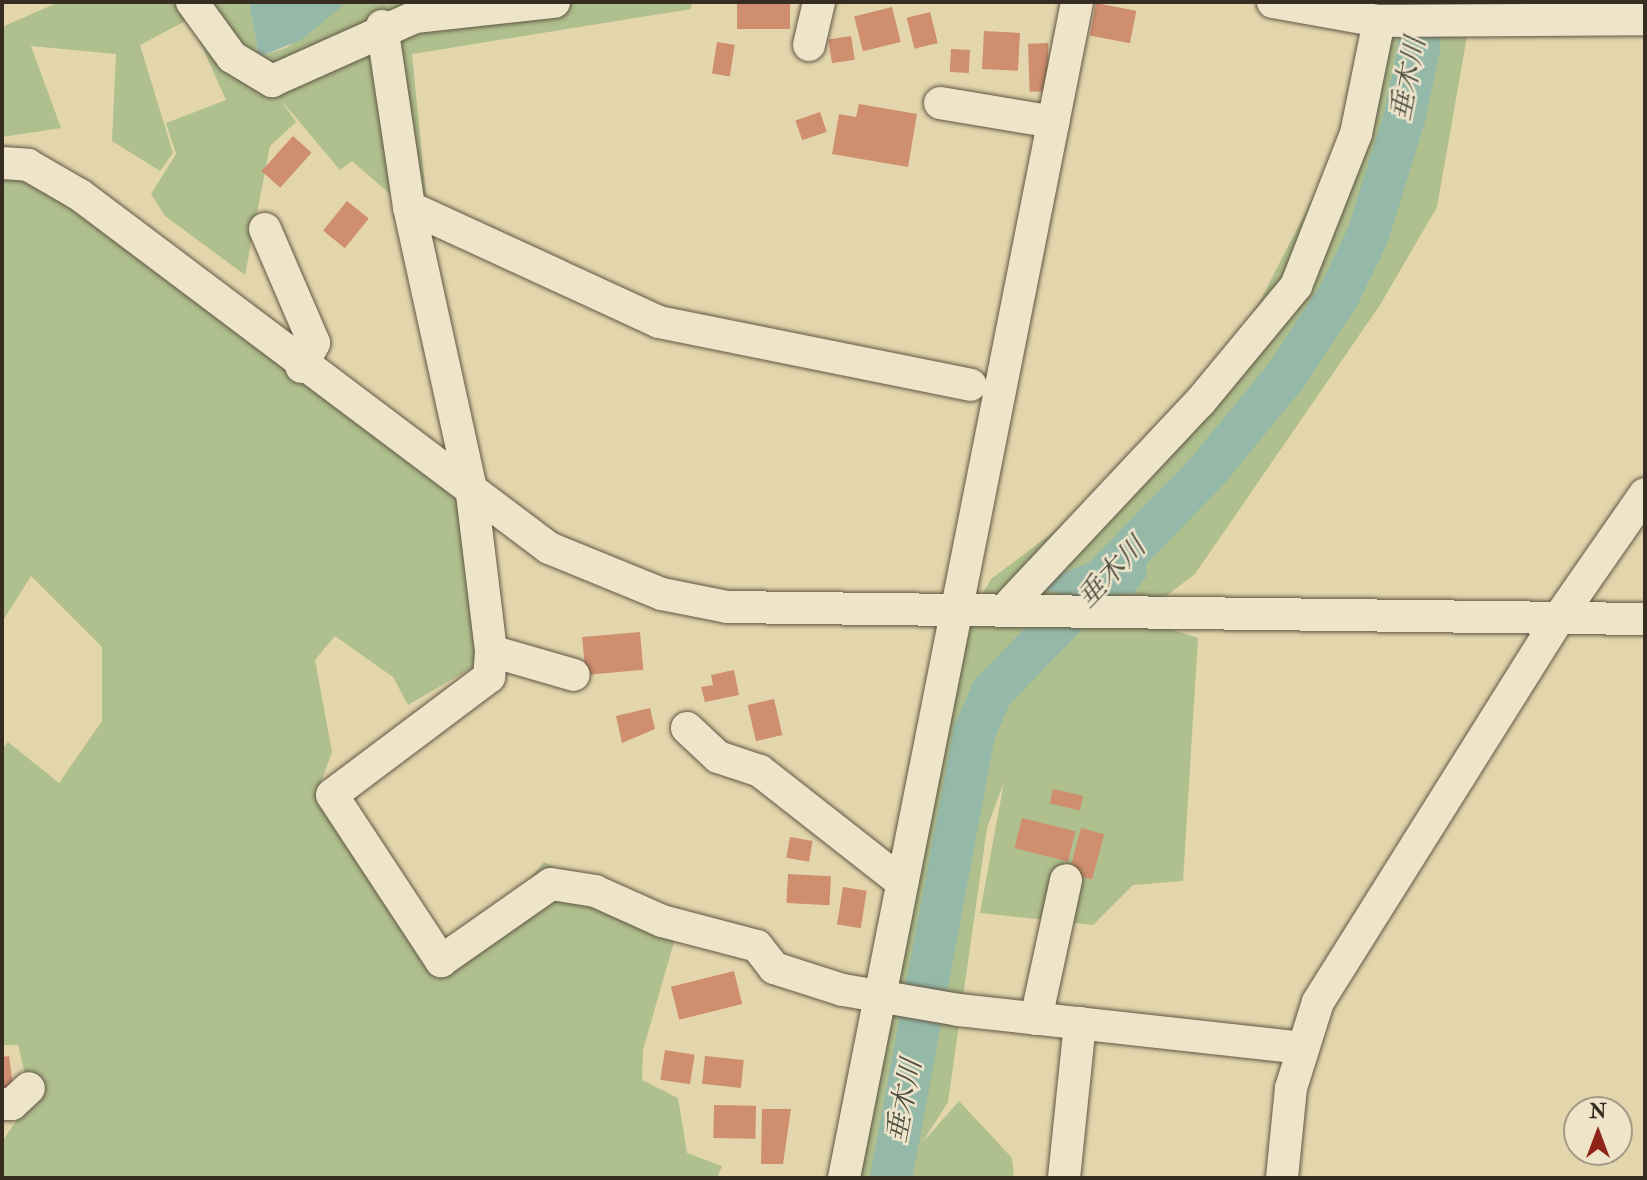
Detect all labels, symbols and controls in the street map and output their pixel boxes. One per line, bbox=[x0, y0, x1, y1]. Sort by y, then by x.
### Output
water label: 垂木川 bbox=[1384, 35, 1434, 123]
water label: 垂木川 bbox=[1071, 531, 1153, 615]
water label: 垂木川 bbox=[880, 1057, 930, 1145]
north arrow bbox=[1563, 1096, 1633, 1166]
text: N bbox=[1589, 1100, 1607, 1124]

